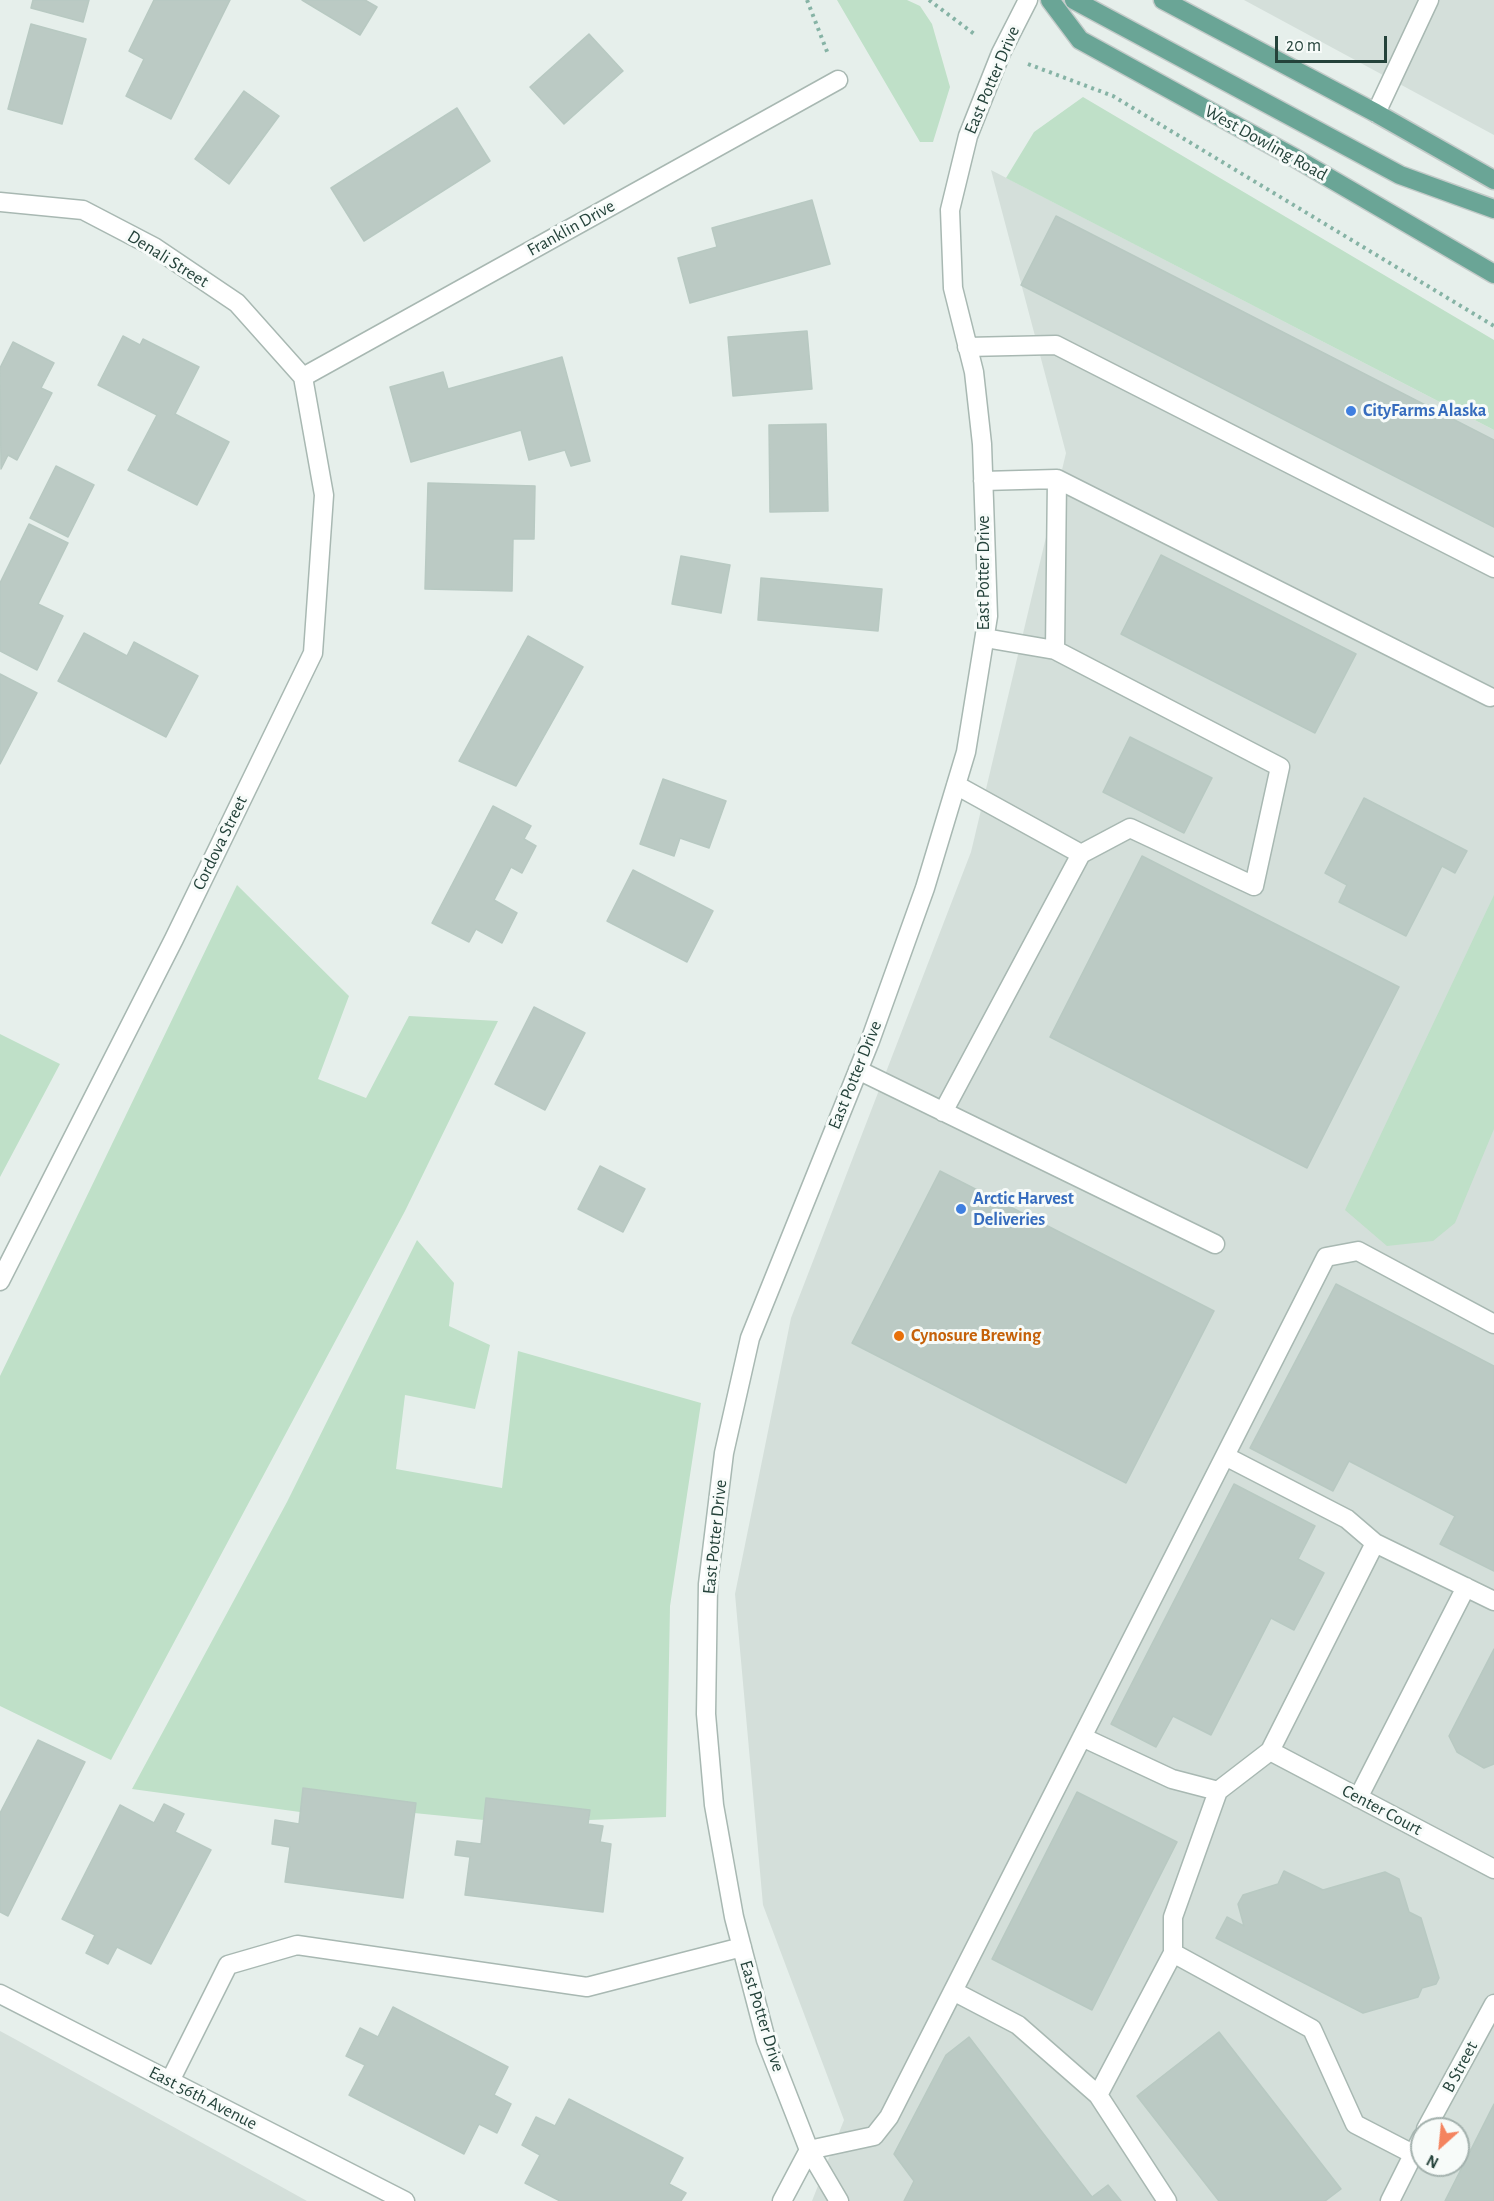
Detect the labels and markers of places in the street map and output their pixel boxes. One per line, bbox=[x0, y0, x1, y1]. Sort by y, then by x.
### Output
place label: CityFarms Alaska bbox=[1363, 400, 1486, 422]
marker: CityFarms Alaska bbox=[1344, 404, 1358, 418]
place label: Arctic Harvest Deliveries bbox=[973, 1188, 1074, 1230]
marker: Arctic Harvest Deliveries bbox=[954, 1202, 968, 1216]
place label: Cynosure Brewing bbox=[911, 1325, 1041, 1347]
marker: Cynosure Brewing bbox=[892, 1329, 906, 1343]

